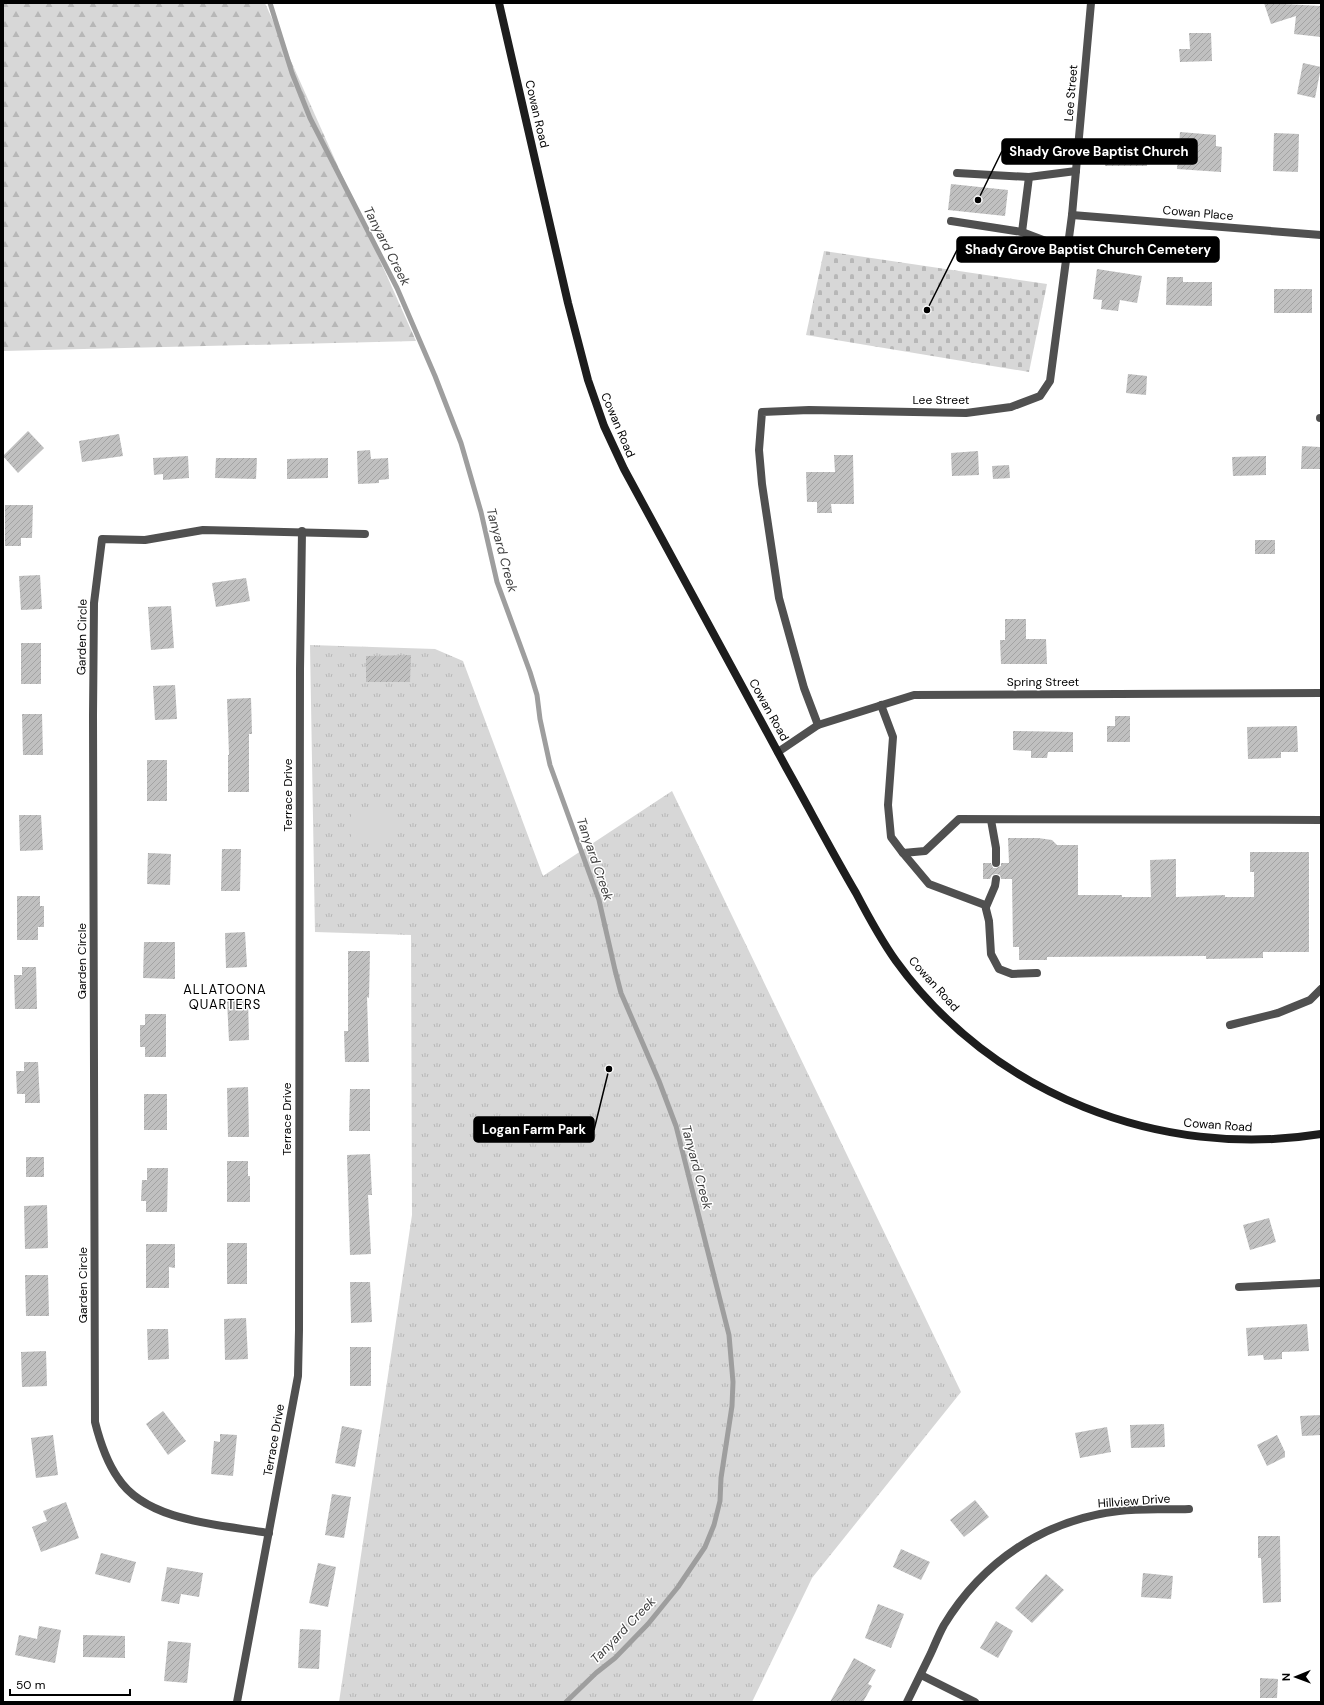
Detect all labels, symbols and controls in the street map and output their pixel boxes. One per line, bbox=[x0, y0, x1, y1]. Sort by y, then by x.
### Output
street label: Lee Street bbox=[1061, 64, 1081, 122]
street label: Cowan Road bbox=[521, 79, 553, 149]
callout: Shady Grove Baptist Church bbox=[1002, 139, 1197, 164]
text: Shady Grove Baptist Church bbox=[1009, 143, 1189, 160]
street label: Cowan Place bbox=[1162, 202, 1234, 224]
water label: Tanyard Creek bbox=[360, 203, 414, 289]
callout: Shady Grove Baptist Church Cemetery bbox=[957, 237, 1219, 262]
text: Shady Grove Baptist Church Cemetery bbox=[965, 241, 1211, 258]
street label: Cowan Road bbox=[597, 390, 639, 460]
street label: Lee Street bbox=[913, 392, 970, 408]
water label: Tanyard Creek bbox=[483, 506, 522, 594]
street label: Garden Circle bbox=[73, 599, 91, 675]
street label: Spring Street bbox=[1007, 674, 1080, 690]
street label: Cowan Road bbox=[745, 676, 793, 744]
street label: Terrace Drive bbox=[280, 758, 296, 832]
water label: Tanyard Creek bbox=[573, 815, 617, 903]
street label: Garden Circle bbox=[74, 923, 90, 999]
street label: Cowan Road bbox=[905, 953, 963, 1015]
district label: ALLATOONA QUARTERS bbox=[183, 981, 267, 1013]
street label: Terrace Drive bbox=[279, 1082, 295, 1156]
street label: Cowan Road bbox=[1183, 1115, 1253, 1135]
callout: Logan Farm Park bbox=[474, 1117, 594, 1142]
text: Logan Farm Park bbox=[482, 1121, 586, 1138]
water label: Tanyard Creek bbox=[678, 1123, 717, 1211]
street label: Garden Circle bbox=[75, 1247, 91, 1323]
street label: Terrace Drive bbox=[260, 1402, 288, 1477]
street label: Hillview Drive bbox=[1097, 1490, 1171, 1512]
water label: Tanyard Creek bbox=[587, 1593, 660, 1667]
north arrow bbox=[1276, 1657, 1316, 1697]
scale bar bbox=[10, 1671, 130, 1697]
text: N bbox=[1279, 1673, 1293, 1681]
text: 50 m bbox=[16, 1677, 45, 1693]

